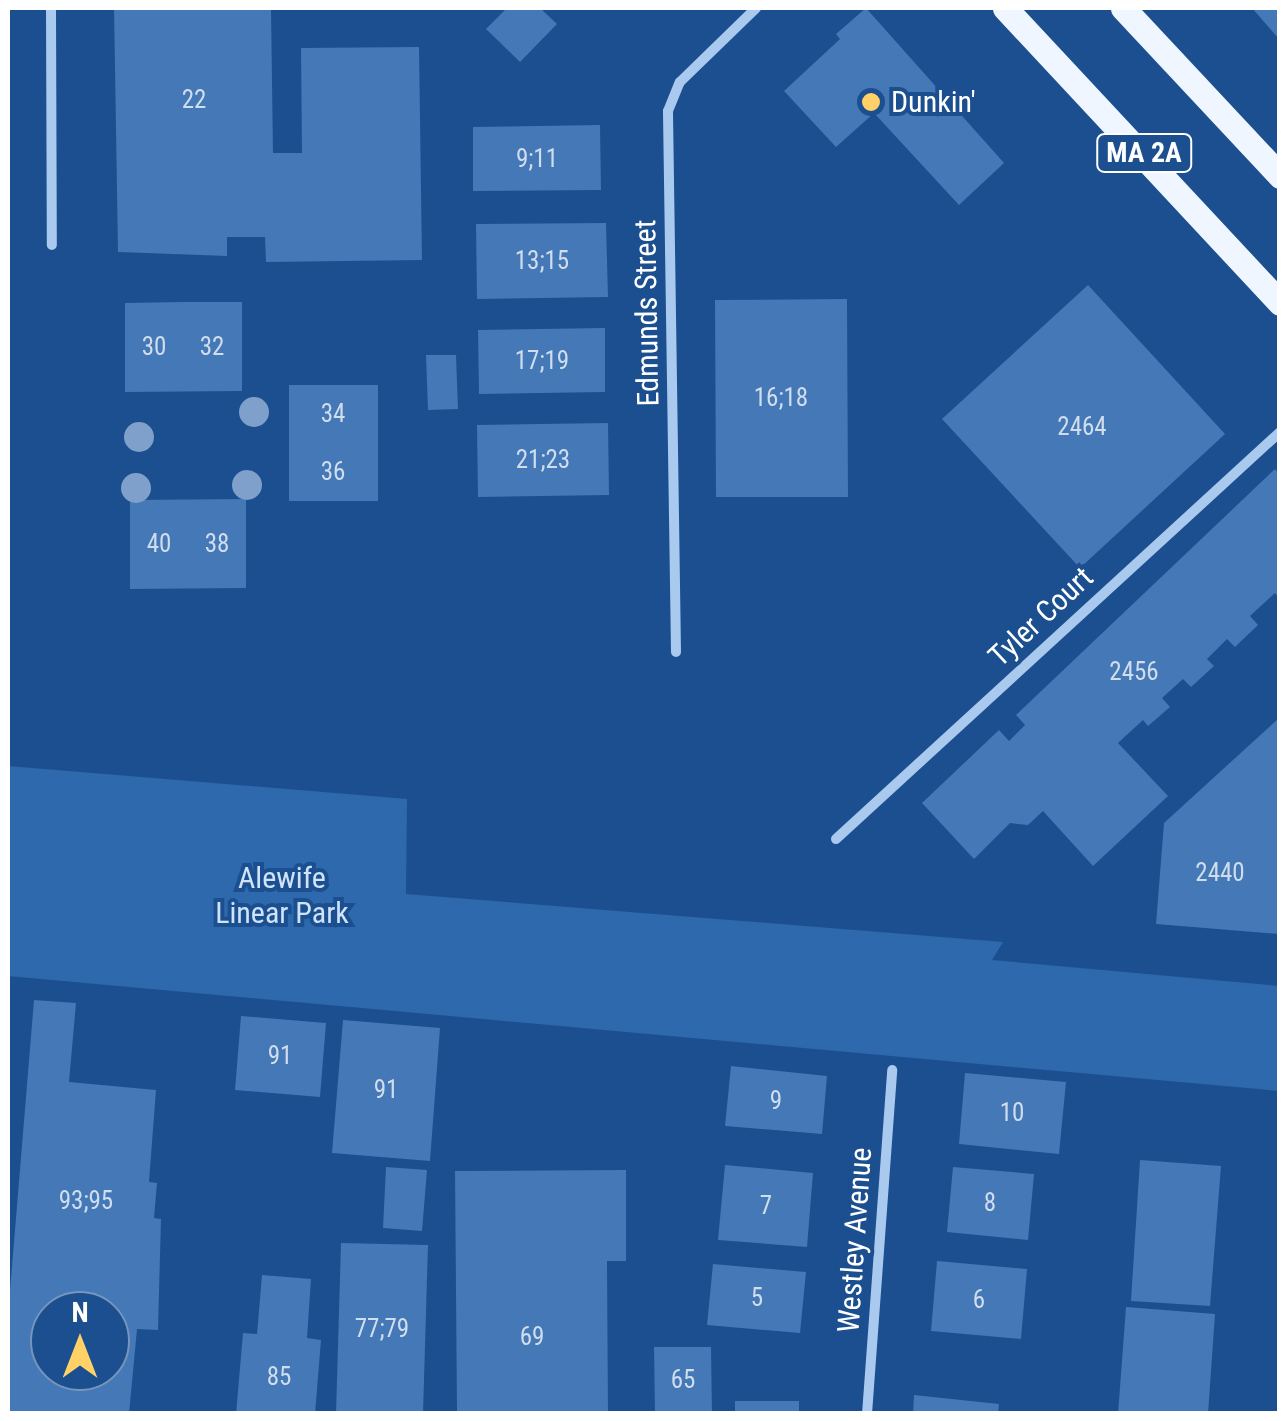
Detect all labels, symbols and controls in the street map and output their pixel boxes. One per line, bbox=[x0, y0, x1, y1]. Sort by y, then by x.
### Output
place label: Dunkin' bbox=[891, 84, 976, 120]
house number: 22 bbox=[182, 85, 206, 115]
marker: Dunkin' bbox=[860, 91, 882, 113]
road number: MA 2A bbox=[1094, 130, 1194, 176]
house number: 9;11 bbox=[516, 144, 558, 174]
street label: Edmunds Street bbox=[627, 219, 667, 407]
house number: 13;15 bbox=[515, 246, 569, 276]
house number: 30 bbox=[142, 332, 166, 362]
house number: 32 bbox=[200, 332, 224, 362]
house number: 17;19 bbox=[515, 346, 569, 376]
house number: 16;18 bbox=[754, 383, 808, 413]
house number: 34 bbox=[321, 399, 345, 429]
house number: 2464 bbox=[1057, 412, 1107, 442]
house number: 21;23 bbox=[516, 445, 570, 475]
house number: 36 bbox=[321, 457, 345, 487]
house number: 40 bbox=[147, 529, 171, 559]
house number: 38 bbox=[205, 529, 229, 559]
street label: Tyler Court bbox=[981, 560, 1101, 674]
house number: 2456 bbox=[1109, 657, 1159, 687]
house number: 2440 bbox=[1195, 858, 1245, 888]
park label: Alewife Linear Park bbox=[215, 860, 349, 930]
house number: 91 bbox=[268, 1041, 292, 1071]
house number: 91 bbox=[374, 1075, 398, 1105]
house number: 9 bbox=[770, 1086, 782, 1116]
house number: 10 bbox=[1000, 1098, 1024, 1128]
street label: Westley Avenue bbox=[831, 1146, 879, 1334]
house number: 93;95 bbox=[59, 1186, 113, 1216]
house number: 8 bbox=[984, 1188, 996, 1218]
house number: 7 bbox=[760, 1191, 772, 1221]
house number: 5 bbox=[751, 1283, 763, 1313]
house number: 6 bbox=[973, 1285, 985, 1315]
north arrow bbox=[30, 1291, 130, 1391]
text: N bbox=[71, 1296, 89, 1329]
house number: 77;79 bbox=[355, 1314, 409, 1344]
house number: 69 bbox=[520, 1322, 544, 1352]
house number: 85 bbox=[267, 1362, 291, 1392]
house number: 65 bbox=[671, 1365, 695, 1395]

